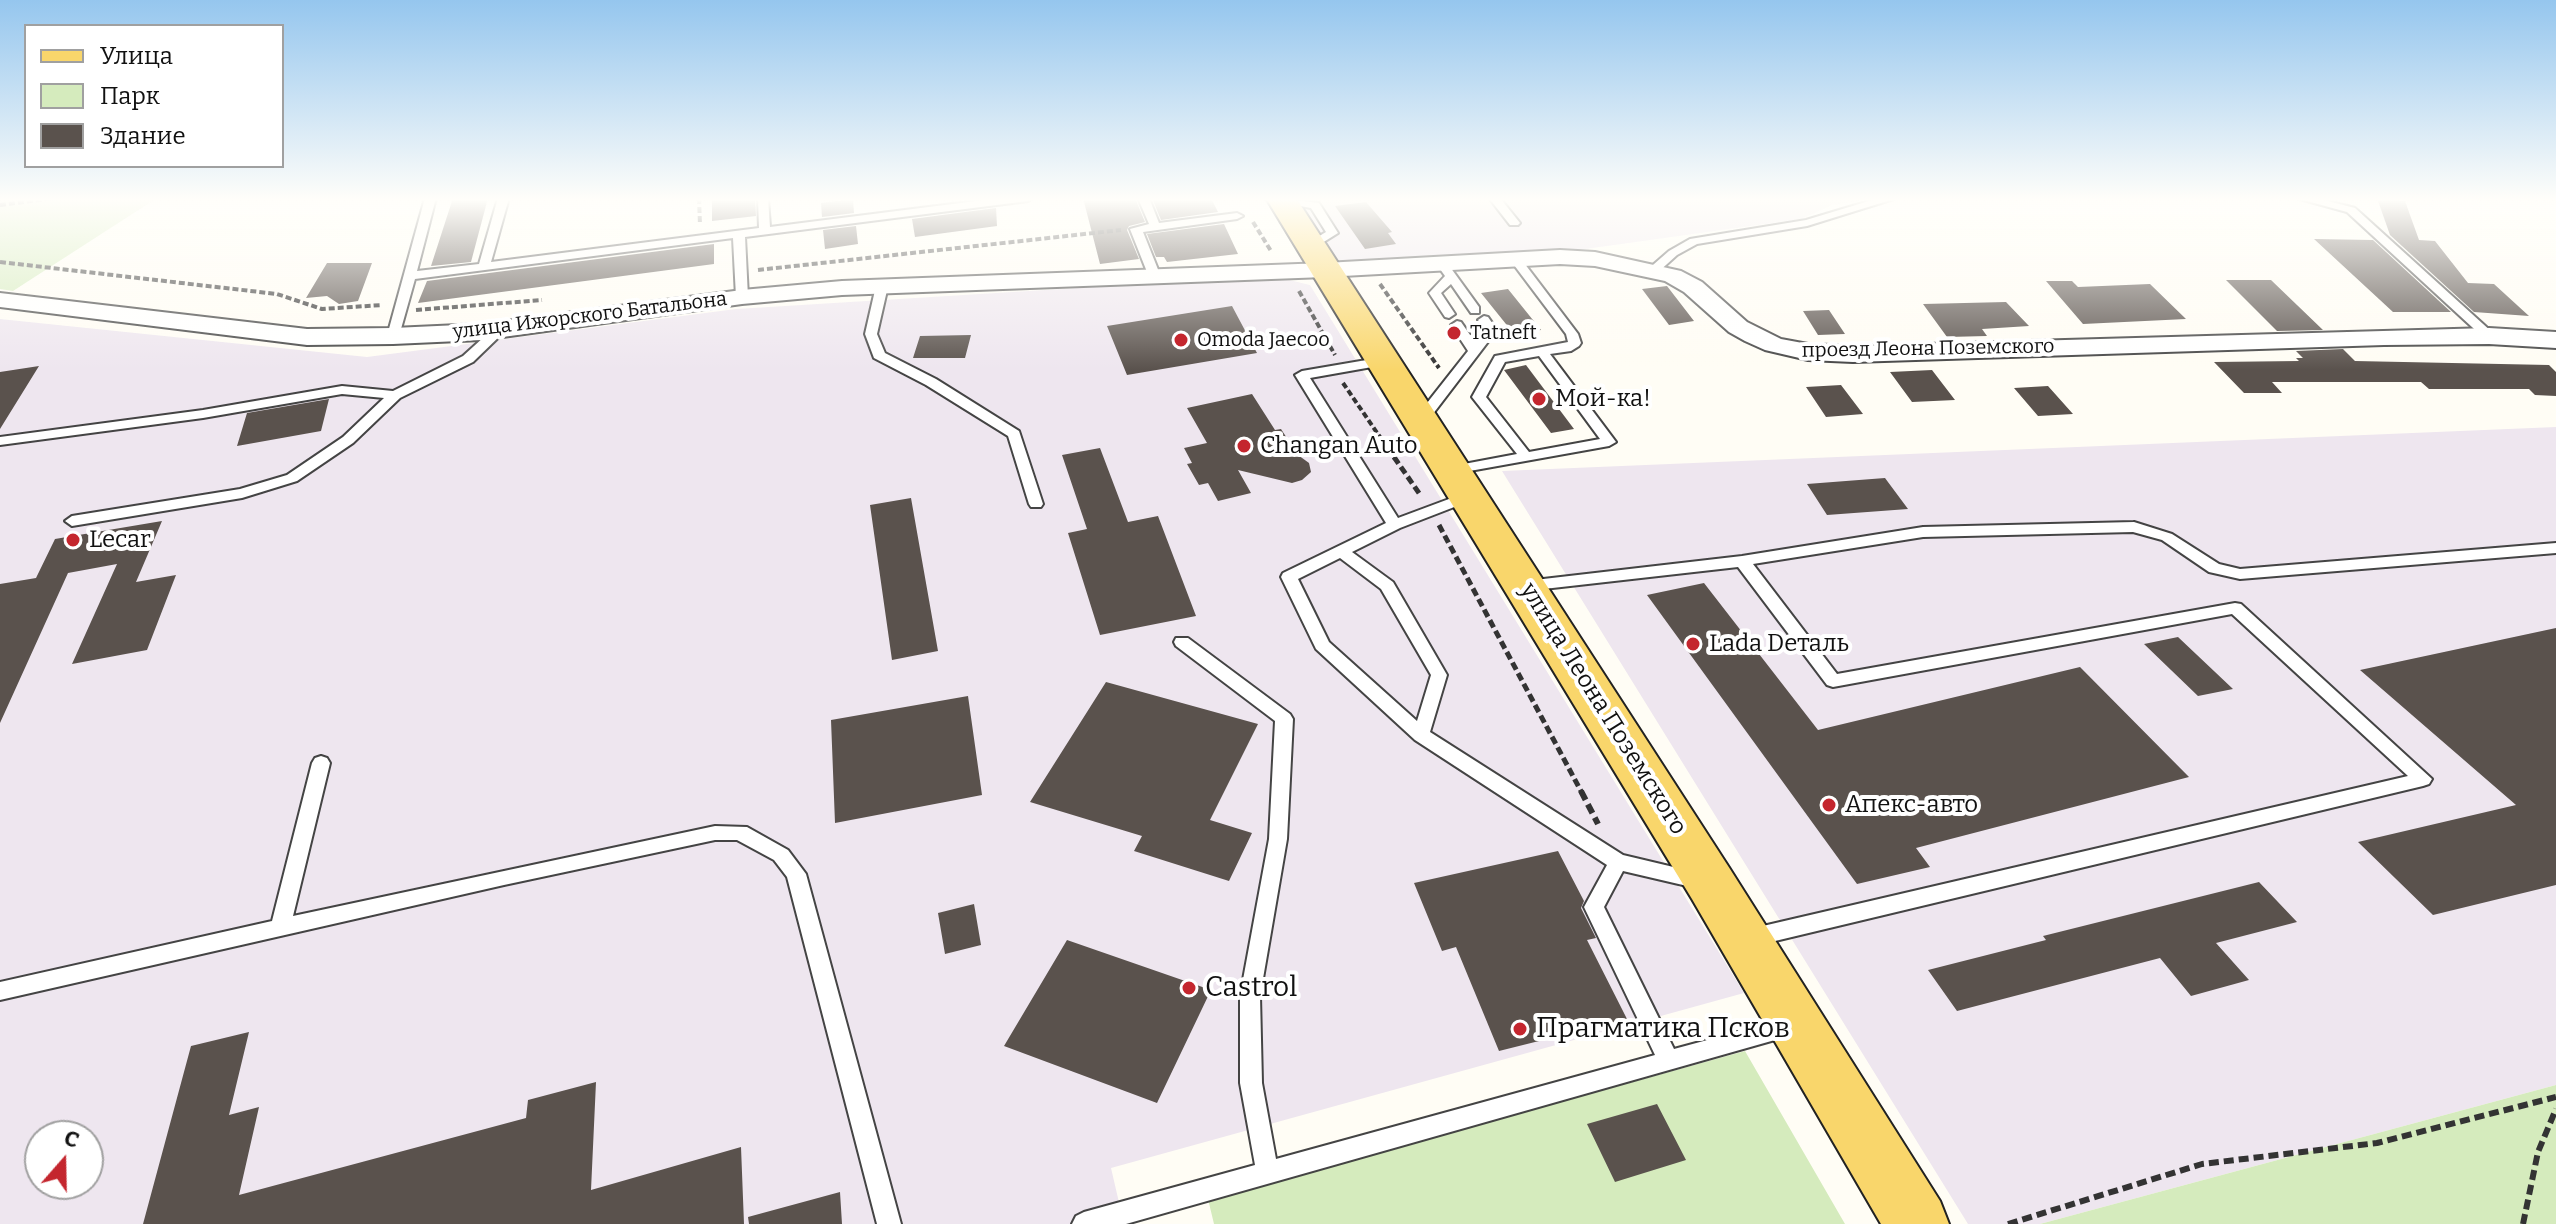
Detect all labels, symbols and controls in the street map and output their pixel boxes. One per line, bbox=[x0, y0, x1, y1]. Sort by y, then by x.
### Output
legend bbox=[24, 24, 284, 168]
text: Улица bbox=[100, 42, 173, 70]
text: Парк bbox=[100, 82, 160, 110]
text: Здание bbox=[100, 122, 186, 150]
street label: улица Ижорского Батальона bbox=[452, 287, 728, 345]
place label: Tatneft bbox=[1470, 321, 1537, 345]
marker: Tatneft bbox=[1445, 324, 1463, 342]
place label: Omoda Jaecoo bbox=[1197, 328, 1330, 352]
marker: Omoda Jaecoo bbox=[1172, 331, 1190, 349]
street label: проезд Леона Поземского bbox=[1801, 335, 2055, 363]
place label: Мой-ка! bbox=[1555, 385, 1651, 413]
marker: Мой-ка! bbox=[1530, 390, 1548, 408]
place label: Changan Auto bbox=[1260, 432, 1418, 460]
marker: Changan Auto bbox=[1235, 437, 1253, 455]
place label: Lecar bbox=[89, 526, 151, 554]
marker: Lecar bbox=[64, 531, 82, 549]
street label: улица Леона Поземского bbox=[1514, 578, 1692, 840]
place label: Lada Dеталь bbox=[1709, 630, 1849, 658]
marker: Lada Dеталь bbox=[1684, 635, 1702, 653]
place label: Апекс-авто bbox=[1845, 791, 1978, 819]
marker: Апекс-авто bbox=[1820, 796, 1838, 814]
place label: Castrol bbox=[1205, 971, 1297, 1005]
marker: Castrol bbox=[1180, 979, 1198, 997]
place label: Прагматика Псков bbox=[1536, 1012, 1790, 1046]
marker: Прагматика Псков bbox=[1511, 1020, 1529, 1038]
north arrow bbox=[24, 1120, 104, 1200]
text: С bbox=[61, 1124, 83, 1154]

